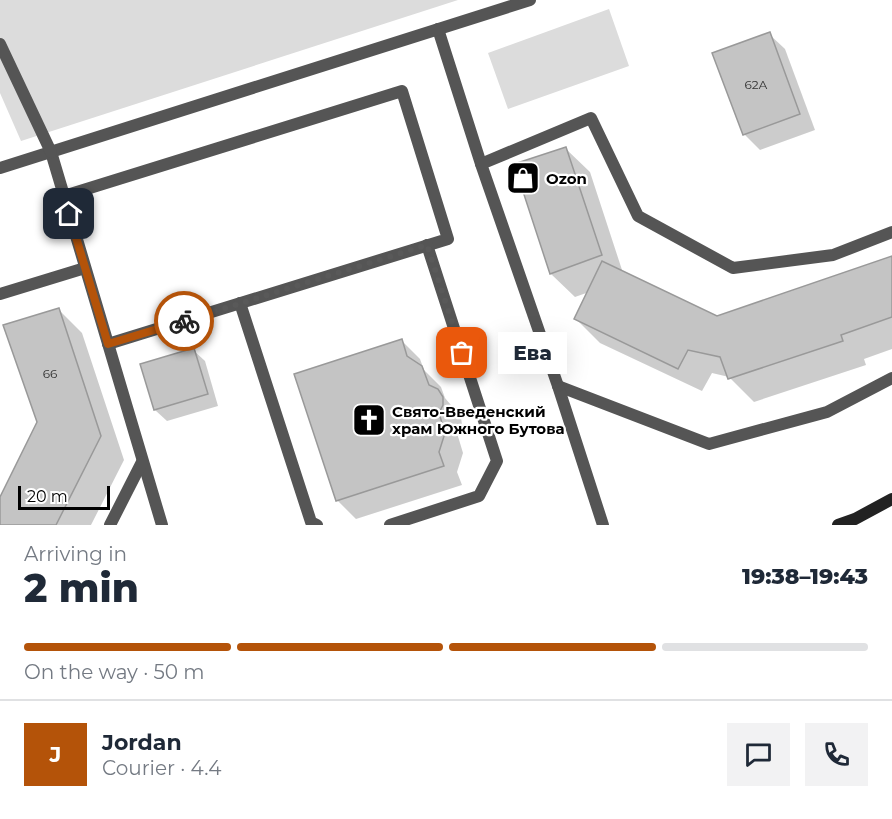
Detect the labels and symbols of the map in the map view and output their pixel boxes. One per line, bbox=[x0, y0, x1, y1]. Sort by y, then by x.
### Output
house number: 62А bbox=[744, 77, 768, 92]
shop icon: Ozon bbox=[505, 160, 541, 196]
place label: Ozon bbox=[546, 169, 587, 188]
pin bbox=[43, 188, 94, 239]
courier bbox=[154, 291, 214, 351]
pin bbox=[436, 327, 487, 378]
callout: Ева bbox=[498, 332, 567, 374]
house number: 66 bbox=[43, 366, 57, 381]
church icon: Свято-Введенский храм Южного Бутова bbox=[351, 402, 387, 438]
place label: Свято-Введенский храм Южного Бутова bbox=[392, 402, 565, 438]
scale bar bbox=[18, 483, 110, 510]

